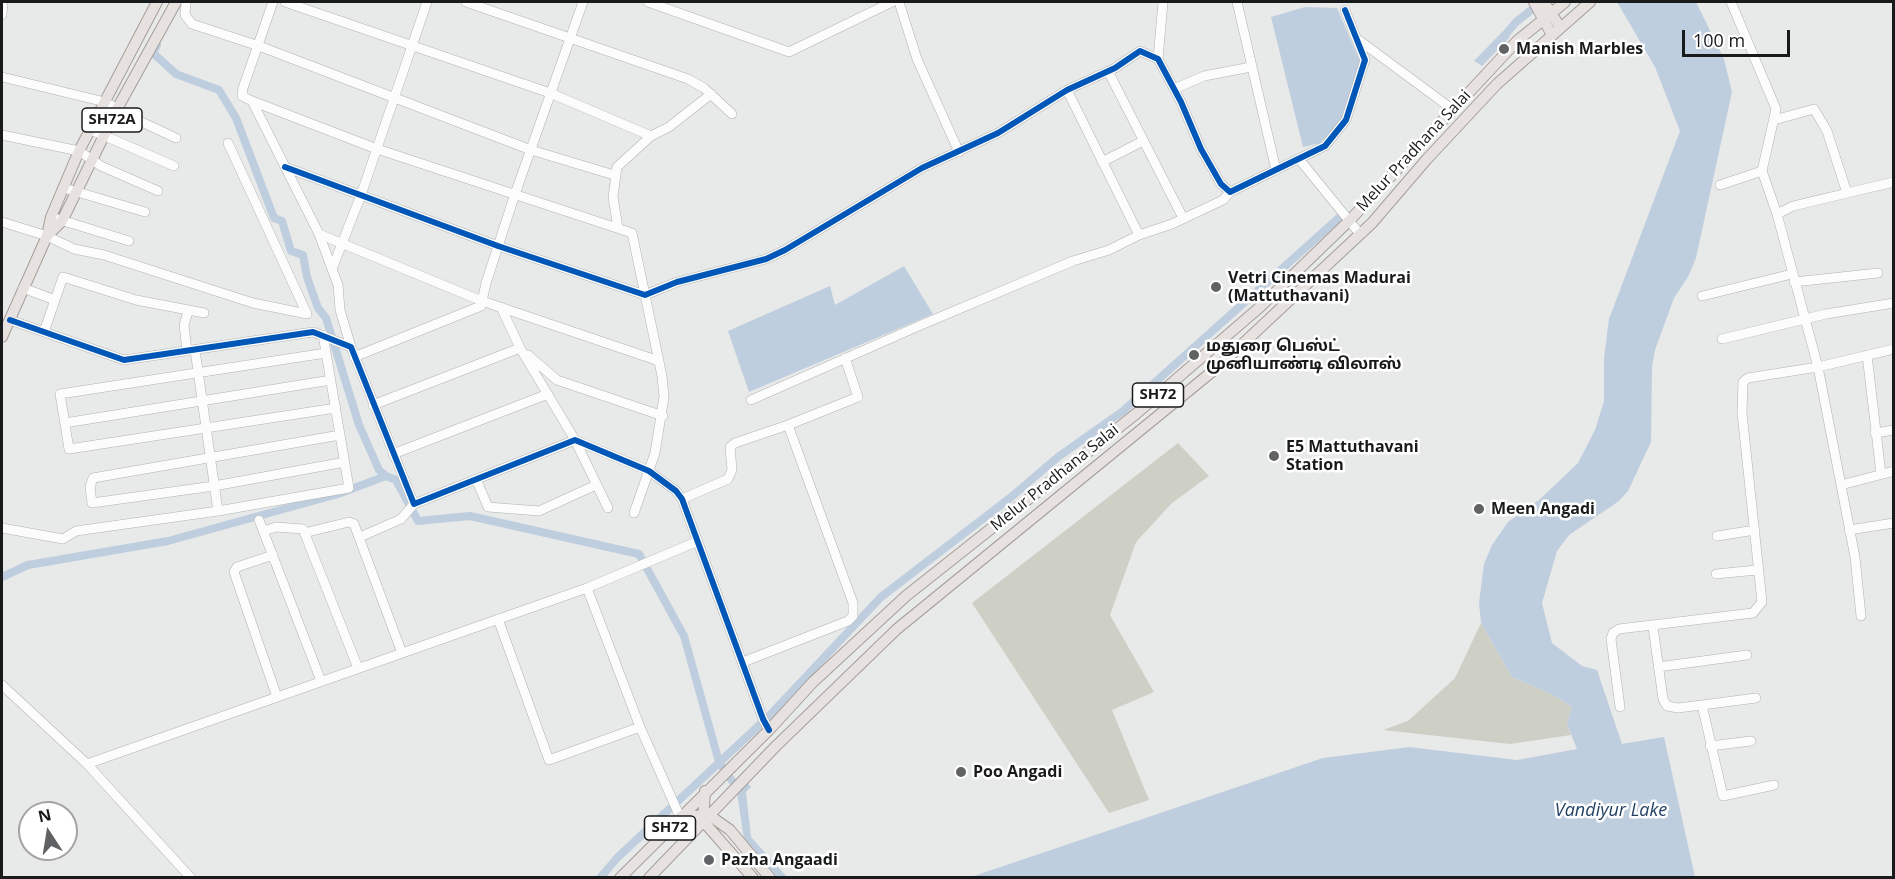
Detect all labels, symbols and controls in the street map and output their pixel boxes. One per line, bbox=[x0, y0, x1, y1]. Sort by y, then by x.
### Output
scale bar bbox=[1685, 18, 1793, 56]
text: 100 m bbox=[1693, 28, 1745, 52]
place label: Manish Marbles bbox=[1516, 39, 1643, 59]
marker: Manish Marbles bbox=[1497, 42, 1511, 56]
street label: Melur Pradhana Salai bbox=[1353, 86, 1475, 216]
road number: SH72A bbox=[82, 108, 142, 132]
place label: Vetri Cinemas Madurai (Mattuthavani) bbox=[1228, 268, 1411, 306]
marker: Vetri Cinemas Madurai (Mattuthavani) bbox=[1209, 280, 1223, 294]
place label: மதுரை பெஸ்ட் முனியாண்டி விலாஸ் bbox=[1206, 336, 1401, 374]
marker: மதுரை பெஸ்ட் முனியாண்டி விலாஸ் bbox=[1187, 348, 1201, 362]
road number: SH72 bbox=[1132, 383, 1184, 407]
street label: Melur Pradhana Salai bbox=[987, 421, 1123, 535]
place label: E5 Mattuthavani Station bbox=[1286, 437, 1419, 475]
marker: E5 Mattuthavani Station bbox=[1267, 449, 1281, 463]
place label: Meen Angadi bbox=[1491, 499, 1595, 519]
marker: Meen Angadi bbox=[1472, 502, 1486, 516]
place label: Poo Angadi bbox=[973, 762, 1062, 782]
marker: Poo Angadi bbox=[954, 765, 968, 779]
water label: Vandiyur Lake bbox=[1555, 800, 1667, 822]
north arrow bbox=[18, 801, 78, 861]
text: N bbox=[36, 803, 53, 827]
road number: SH72 bbox=[644, 816, 696, 840]
place label: Pazha Angaadi bbox=[721, 850, 838, 870]
marker: Pazha Angaadi bbox=[702, 853, 716, 867]

